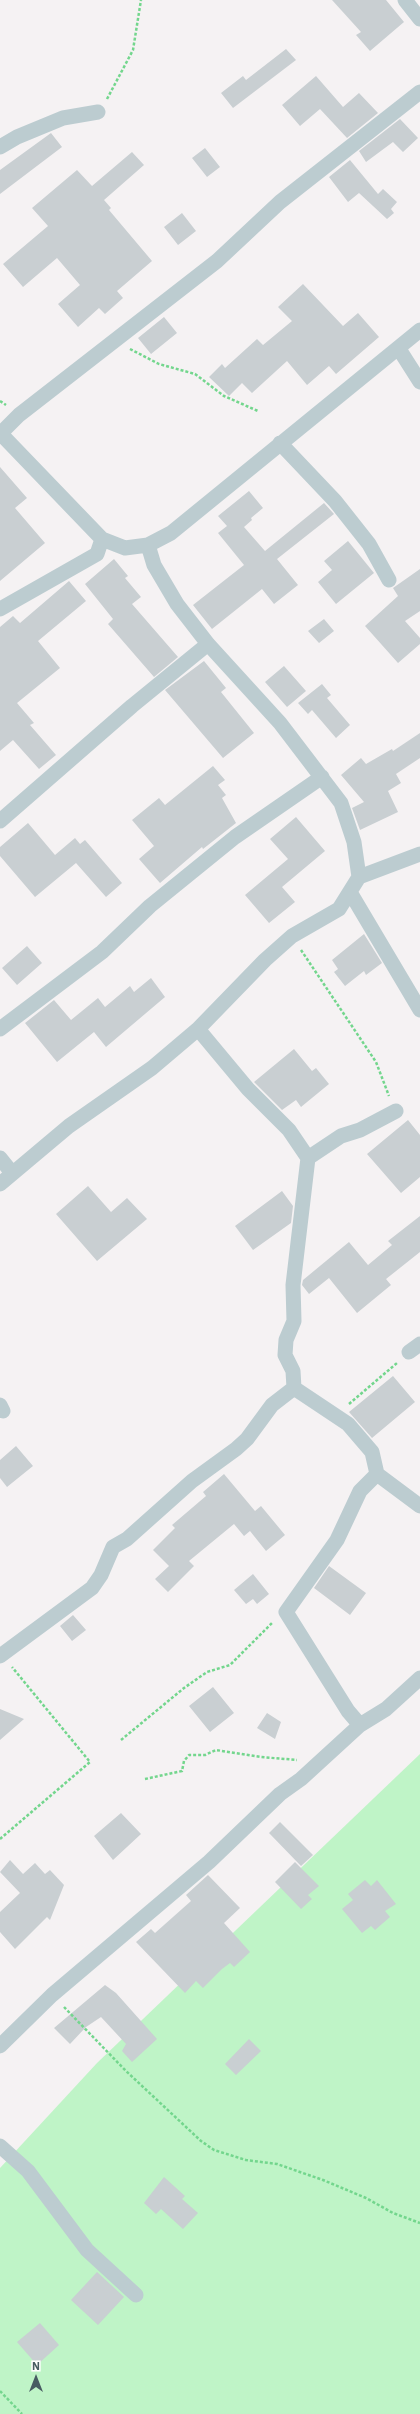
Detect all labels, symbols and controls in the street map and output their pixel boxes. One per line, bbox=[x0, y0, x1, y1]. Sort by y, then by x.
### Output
north arrow bbox=[16, 2358, 56, 2398]
text: N bbox=[32, 2359, 40, 2373]

